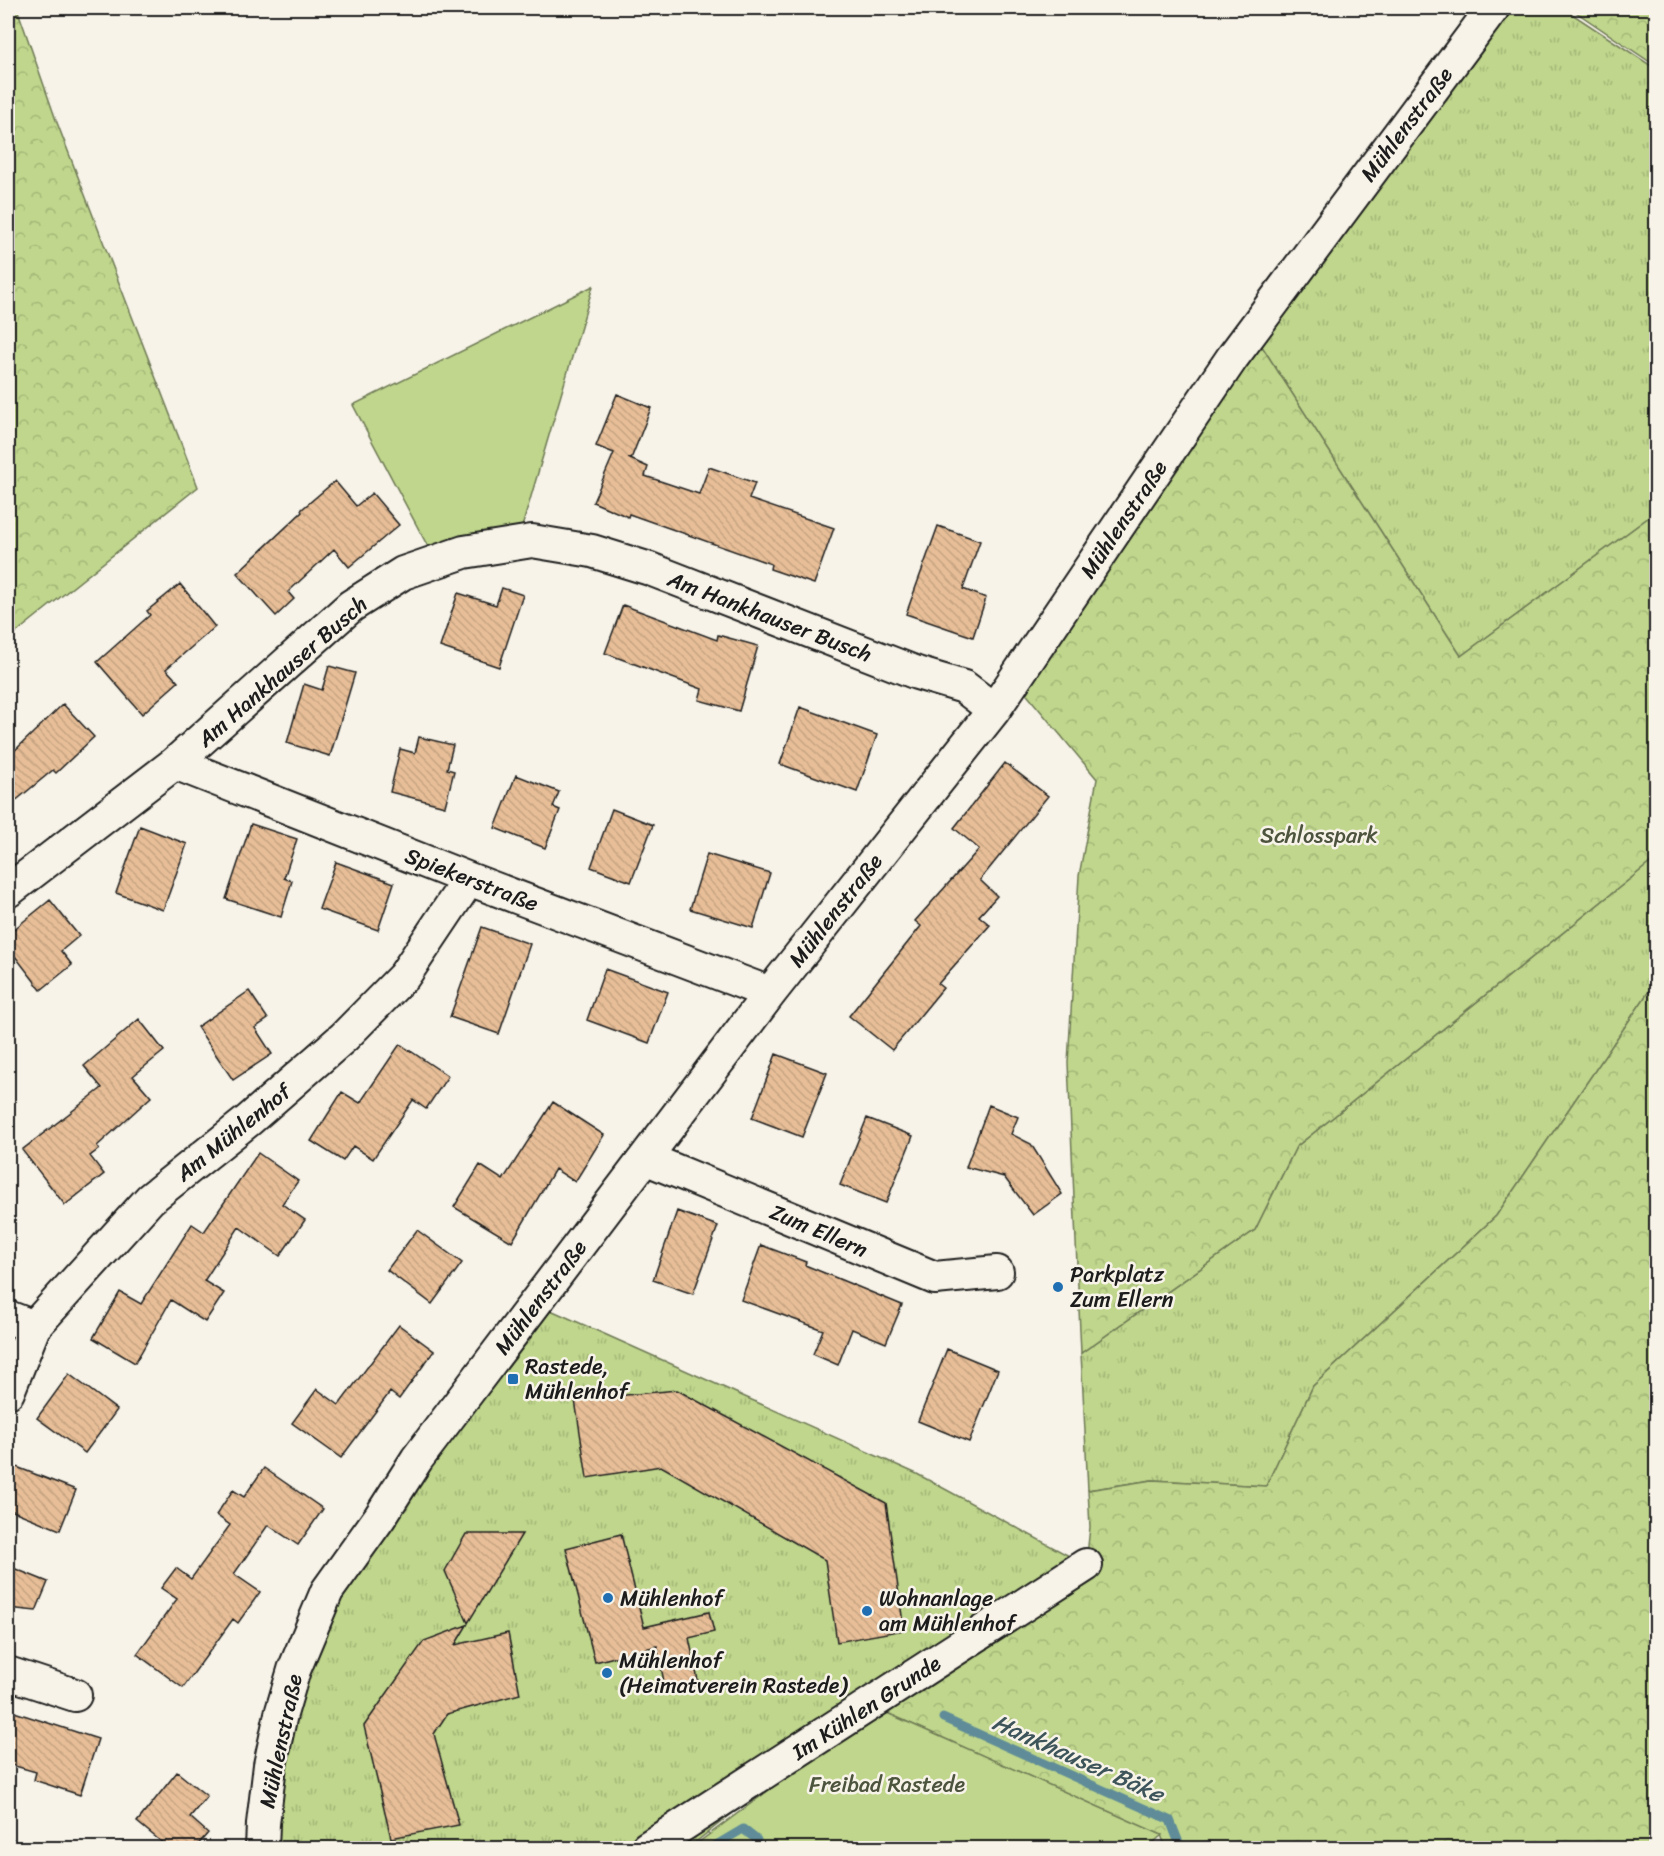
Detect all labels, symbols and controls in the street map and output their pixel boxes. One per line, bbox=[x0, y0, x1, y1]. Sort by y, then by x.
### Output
street label: Mühlenstraße bbox=[1350, 58, 1463, 190]
street label: Mühlenstraße bbox=[1069, 452, 1178, 587]
street label: Am Hankhauser Busch bbox=[661, 559, 878, 673]
street label: Am Hankhauser Busch bbox=[187, 586, 377, 758]
park label: Schlosspark bbox=[1260, 816, 1378, 855]
street label: Spiekerstraße bbox=[399, 836, 544, 923]
street label: Mühlenstraße bbox=[778, 844, 893, 976]
street label: Am Mühlenhof bbox=[166, 1072, 302, 1192]
street label: Zum Ellern bbox=[764, 1192, 874, 1269]
street label: Mühlenstraße bbox=[484, 1231, 597, 1363]
place label: Parkplatz Zum Ellern bbox=[1070, 1255, 1173, 1319]
marker: Parkplatz Zum Ellern bbox=[1051, 1280, 1065, 1294]
place label: Rastede, Mühlenhof bbox=[525, 1347, 631, 1411]
marker: Rastede, Mühlenhof bbox=[506, 1372, 520, 1386]
place label: Mühlenhof bbox=[620, 1579, 726, 1618]
place label: Wohnanlage am Mühlenhof bbox=[879, 1579, 1018, 1643]
marker: Mühlenhof bbox=[601, 1591, 615, 1605]
marker: Wohnanlage am Mühlenhof bbox=[860, 1604, 874, 1618]
place label: Mühlenhof (Heimatverein Rastede) bbox=[619, 1641, 848, 1705]
street label: Im Kühlen Grunde bbox=[783, 1644, 949, 1771]
marker: Mühlenhof (Heimatverein Rastede) bbox=[600, 1666, 614, 1680]
street label: Mühlenstraße bbox=[247, 1670, 314, 1812]
water label: Hankhauser Bäke bbox=[985, 1701, 1173, 1816]
park label: Freibad Rastede bbox=[809, 1765, 965, 1804]

